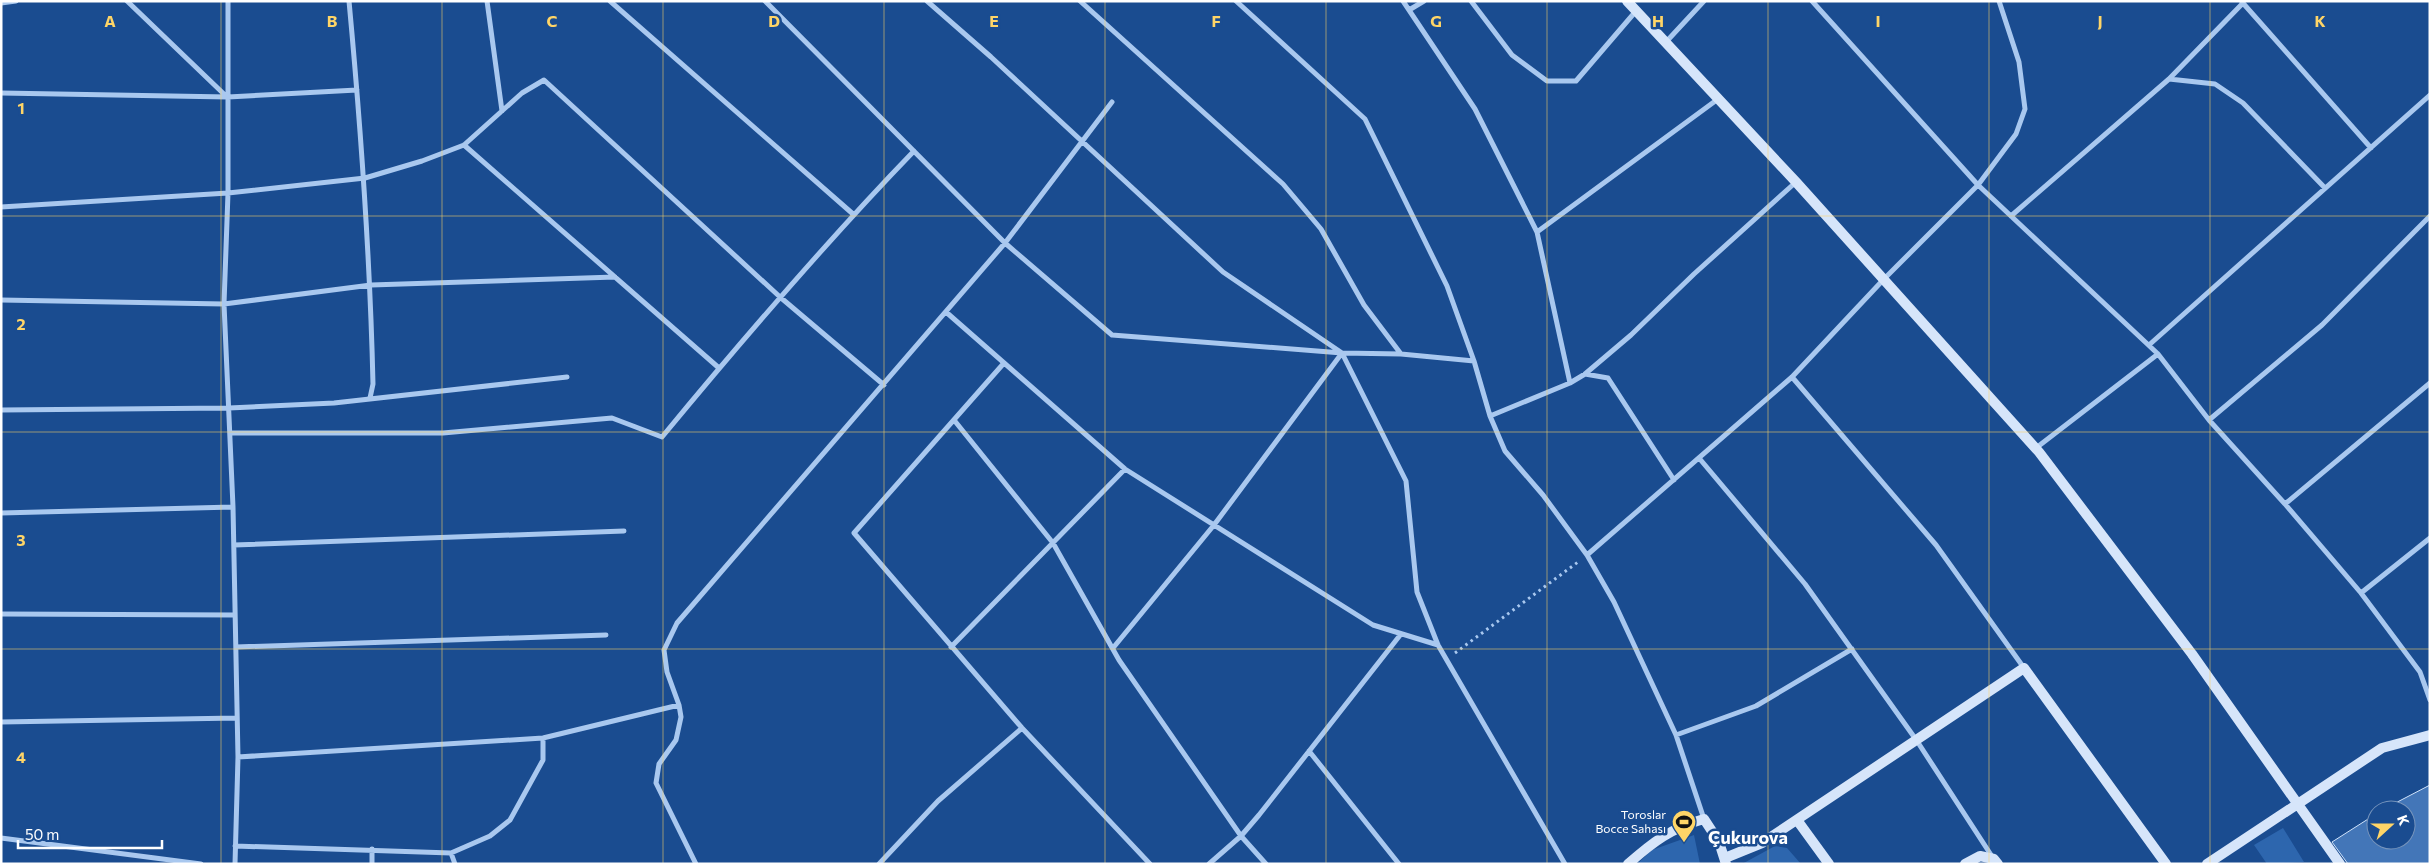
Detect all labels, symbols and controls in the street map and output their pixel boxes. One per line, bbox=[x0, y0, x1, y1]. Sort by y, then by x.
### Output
text: A bbox=[104, 11, 116, 30]
text: B bbox=[327, 11, 338, 30]
text: C bbox=[547, 11, 558, 30]
text: D bbox=[768, 11, 780, 30]
text: E bbox=[989, 11, 999, 30]
text: F bbox=[1211, 11, 1221, 30]
text: G bbox=[1430, 11, 1442, 30]
text: H bbox=[1652, 11, 1664, 30]
text: I bbox=[1875, 11, 1881, 30]
text: J bbox=[2097, 11, 2103, 30]
text: K bbox=[2314, 11, 2326, 30]
text: 1 bbox=[17, 98, 25, 117]
text: 2 bbox=[16, 314, 26, 333]
text: 3 bbox=[16, 530, 26, 549]
text: 4 bbox=[16, 747, 26, 766]
north arrow bbox=[2366, 800, 2416, 850]
place label: Toroslar Bocce Sahası bbox=[1596, 807, 1666, 835]
sports icon: Toroslar Bocce Sahası bbox=[1671, 809, 1697, 843]
text: K bbox=[2394, 813, 2413, 828]
scale bar bbox=[18, 818, 161, 850]
text: 50 m bbox=[25, 825, 59, 843]
district label: Çukurova bbox=[1708, 826, 1788, 848]

